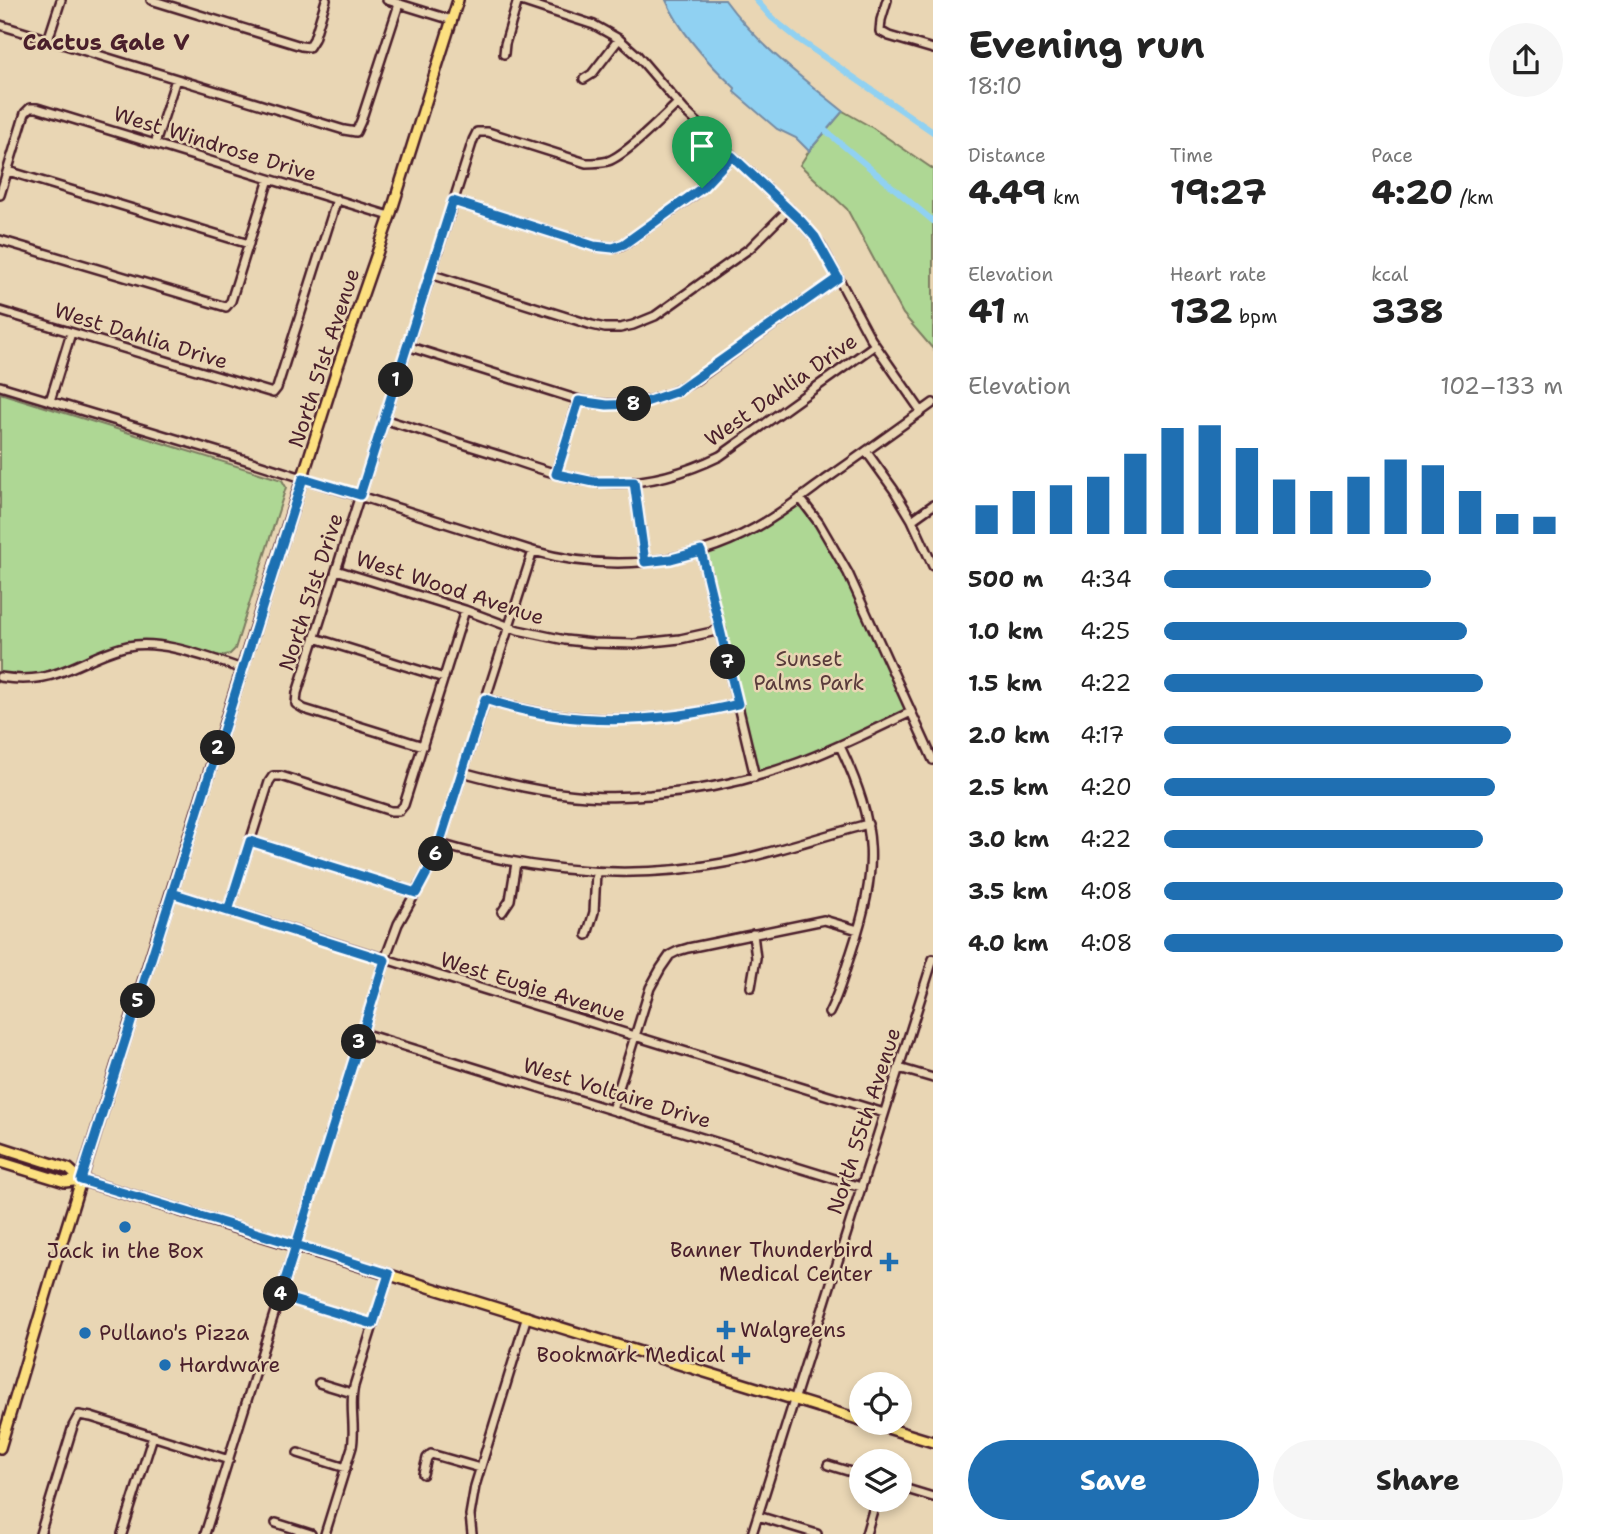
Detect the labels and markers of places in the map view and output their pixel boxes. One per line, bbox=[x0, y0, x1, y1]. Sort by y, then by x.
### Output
pin bbox=[672, 116, 732, 188]
pin: 1 bbox=[378, 362, 414, 398]
pin: 8 bbox=[616, 386, 652, 422]
pin: 7 bbox=[710, 644, 746, 680]
pin: 2 bbox=[200, 730, 235, 766]
pin: 6 bbox=[418, 836, 453, 872]
pin: 5 bbox=[120, 984, 156, 1018]
pin: 3 bbox=[342, 1024, 376, 1060]
marker: Jack in the Box bbox=[117, 1219, 133, 1235]
place label: Banner Thunderbird Medical Center bbox=[670, 1236, 873, 1288]
place label: Jack in the Box bbox=[47, 1237, 204, 1265]
marker: Banner Thunderbird Medical Center bbox=[879, 1252, 899, 1272]
pin: 4 bbox=[264, 1276, 298, 1312]
place label: Walgreens bbox=[740, 1316, 846, 1344]
place label: Pullano's Pizza bbox=[99, 1319, 249, 1347]
marker: Walgreens bbox=[718, 1322, 734, 1338]
marker: Pullano's Pizza bbox=[77, 1325, 93, 1341]
place label: Bookmark Medical bbox=[537, 1341, 726, 1369]
marker: Bookmark Medical bbox=[731, 1345, 751, 1365]
place label: Hardware bbox=[179, 1351, 280, 1379]
marker: Hardware bbox=[157, 1357, 173, 1373]

